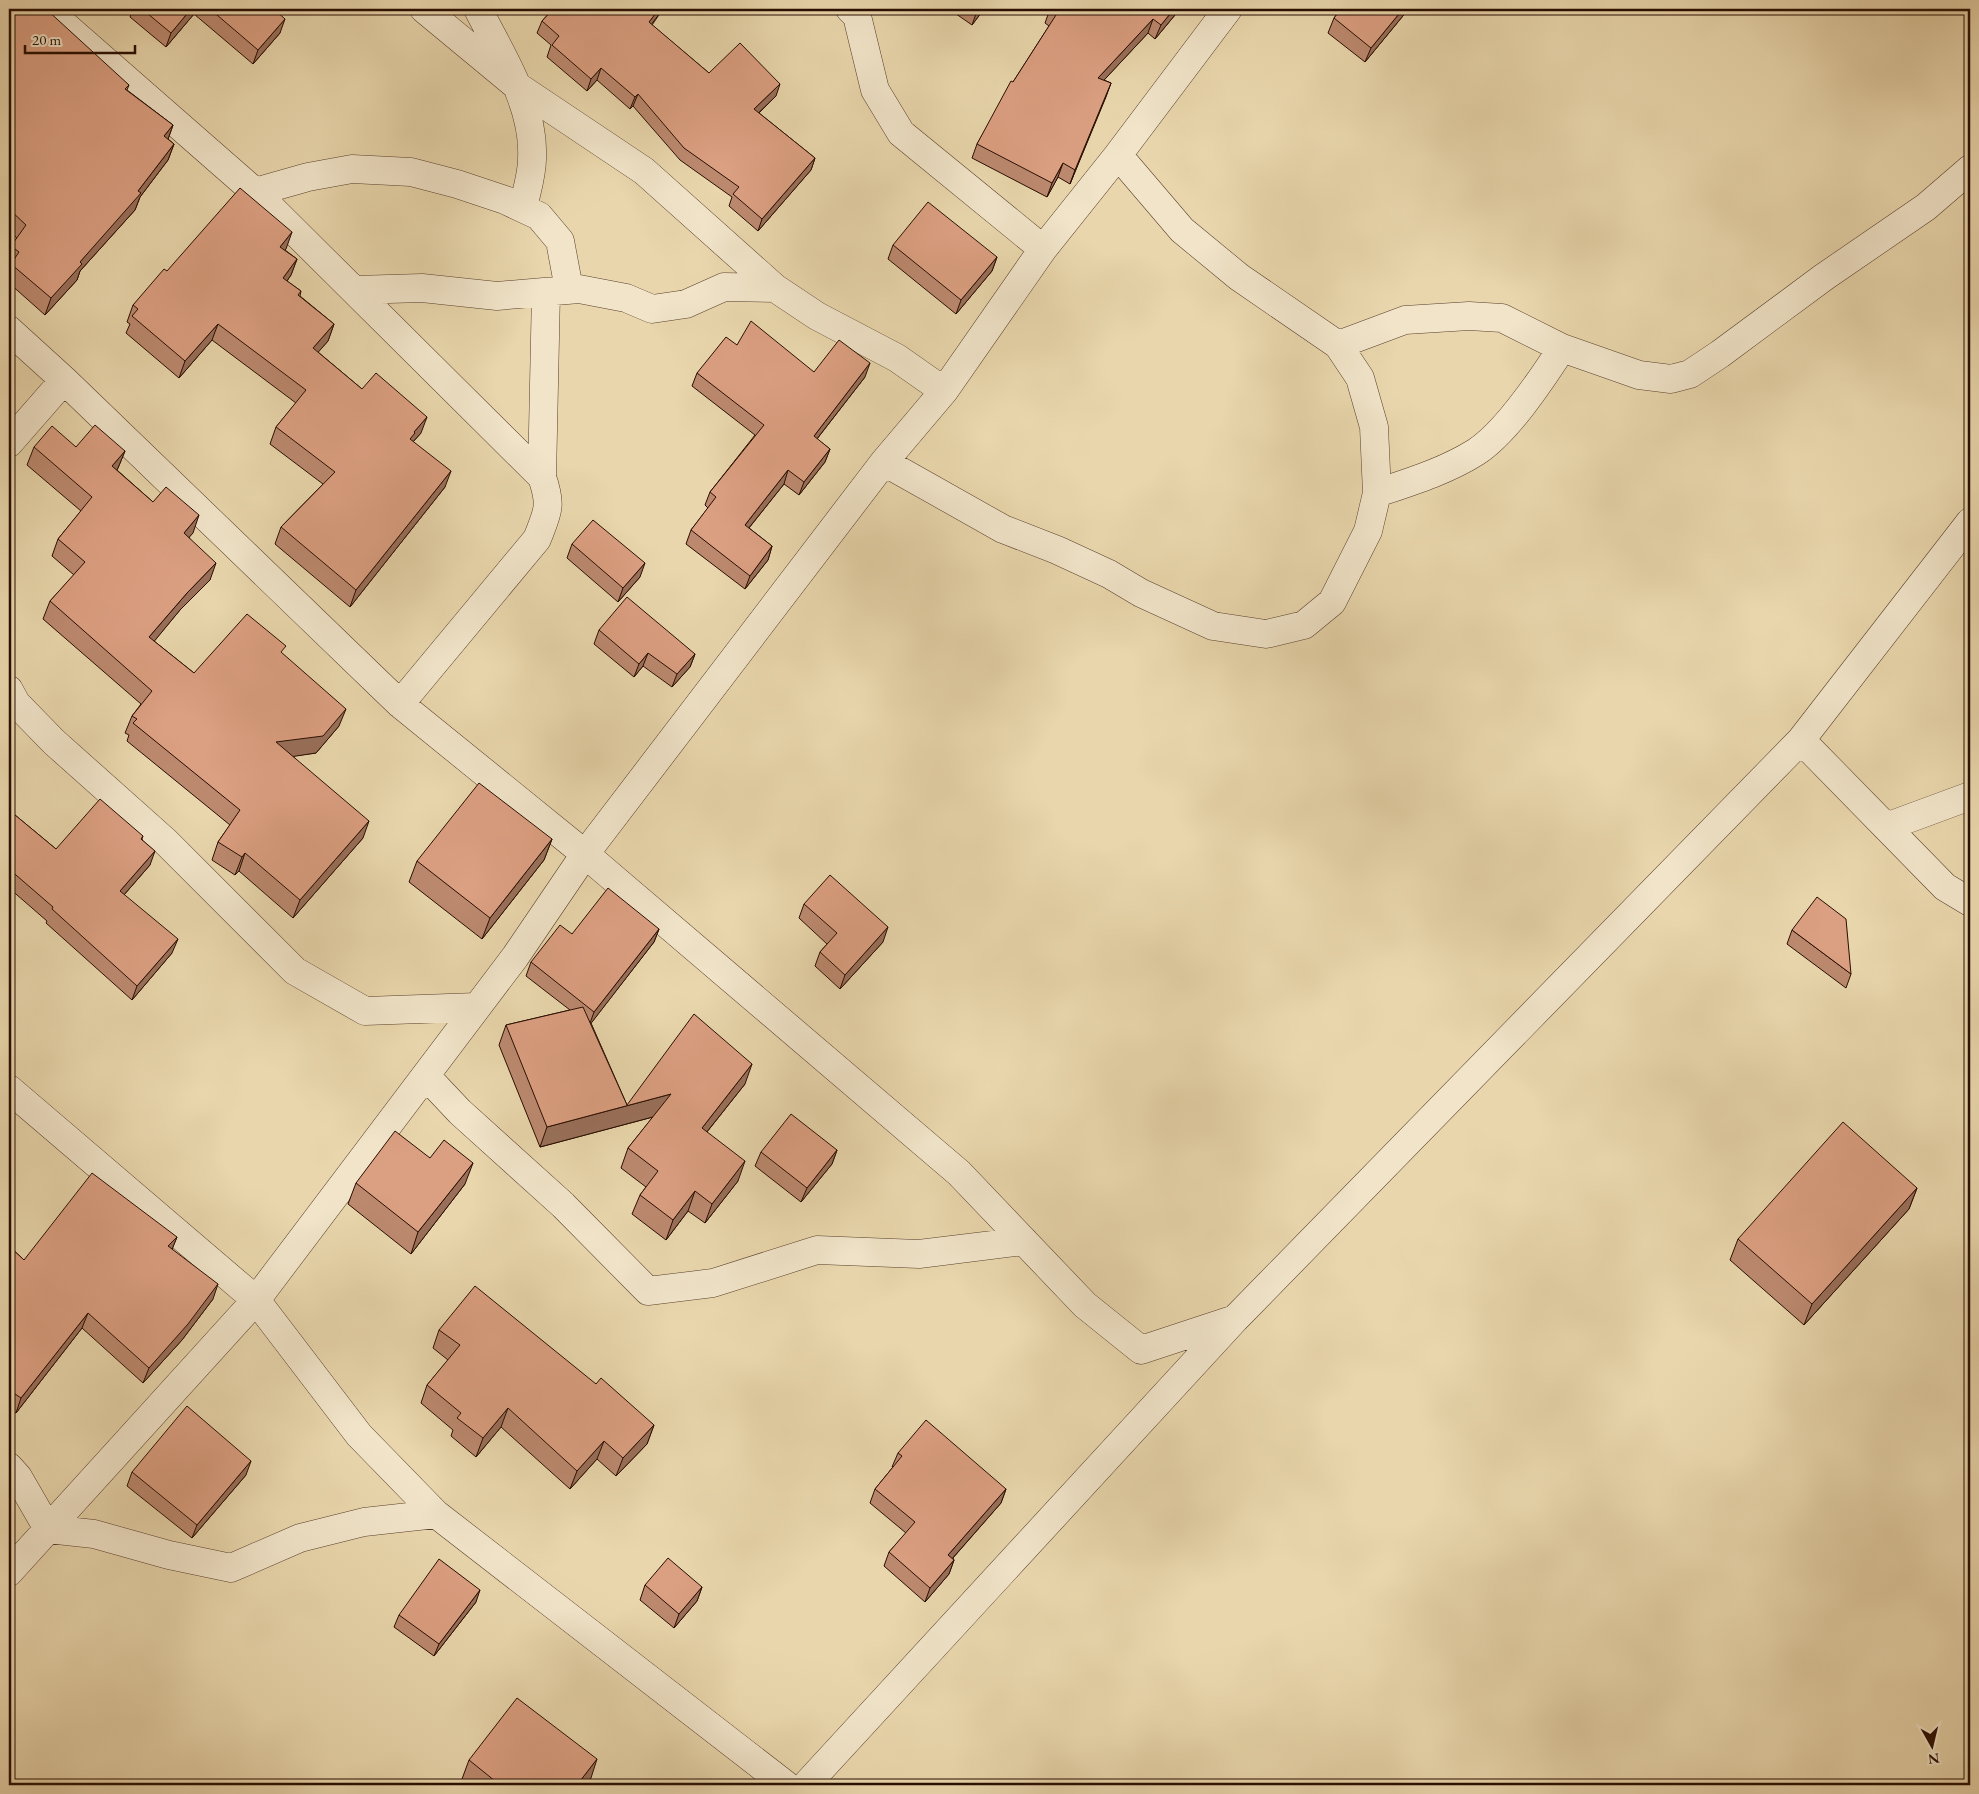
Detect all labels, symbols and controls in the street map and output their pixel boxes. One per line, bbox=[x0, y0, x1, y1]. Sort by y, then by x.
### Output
scale bar bbox=[25, 22, 135, 54]
text: 20 m bbox=[32, 30, 61, 49]
north arrow bbox=[1906, 1722, 1956, 1772]
text: N bbox=[1926, 1749, 1941, 1769]

